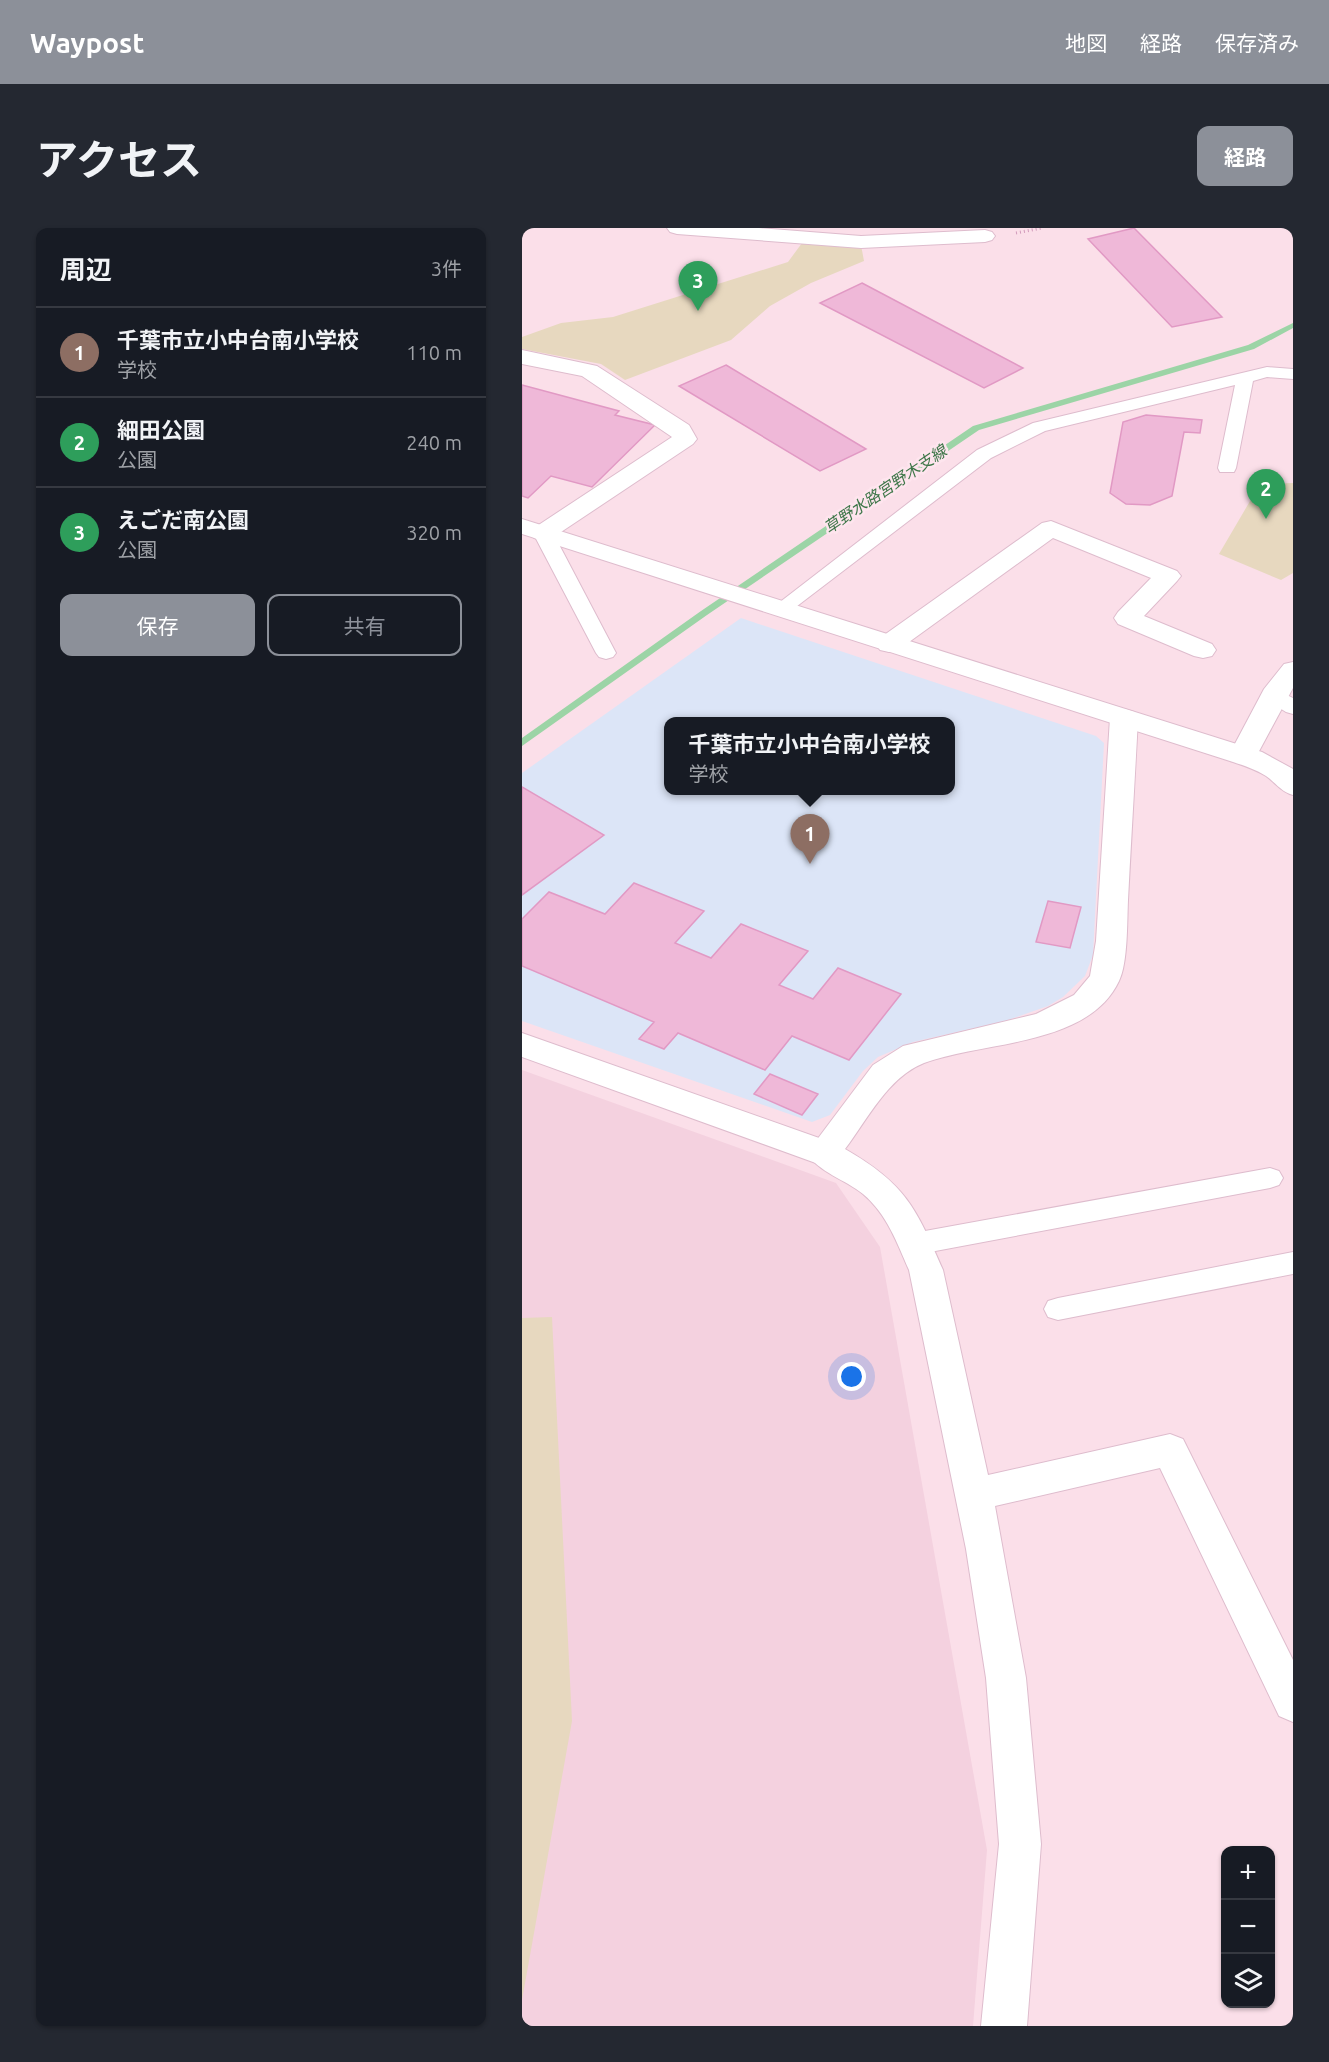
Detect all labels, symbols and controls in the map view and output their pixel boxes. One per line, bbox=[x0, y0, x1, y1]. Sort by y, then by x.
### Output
text: Waypost bbox=[30, 27, 144, 58]
text: 地図 bbox=[1065, 31, 1107, 55]
text: 経路 bbox=[1140, 31, 1182, 55]
text: 保存済み bbox=[1215, 31, 1299, 55]
button: 経路 bbox=[1197, 126, 1293, 186]
text: アクセス bbox=[36, 136, 202, 183]
text: 周辺 bbox=[60, 255, 112, 284]
text: 3件 bbox=[431, 257, 462, 280]
pin: 3 bbox=[678, 262, 717, 311]
text: 千葉市立小中台南小学校 bbox=[117, 327, 359, 352]
text: 1 bbox=[74, 341, 85, 364]
text: 110 m bbox=[406, 341, 462, 364]
text: 学校 bbox=[117, 358, 157, 381]
text: 細田公園 bbox=[117, 417, 205, 442]
text: 2 bbox=[74, 431, 85, 454]
text: 240 m bbox=[406, 431, 462, 454]
water label: 草野水路宮野木支線 bbox=[820, 440, 951, 537]
text: 公園 bbox=[117, 448, 157, 471]
pin: 2 bbox=[1246, 470, 1286, 519]
text: えごだ南公園 bbox=[117, 507, 249, 532]
text: 3 bbox=[74, 521, 85, 544]
text: 320 m bbox=[406, 521, 462, 544]
text: 公園 bbox=[117, 538, 157, 561]
button: 保存 bbox=[60, 594, 255, 656]
button: 共有 bbox=[267, 594, 462, 656]
popup bbox=[664, 717, 955, 795]
text: 千葉市立小中台南小学校 bbox=[688, 731, 931, 756]
text: 学校 bbox=[688, 762, 728, 785]
pin: 1 bbox=[790, 814, 830, 864]
your location bbox=[837, 1362, 866, 1391]
map controls bbox=[1221, 1846, 1275, 2008]
button: + bbox=[1221, 1846, 1275, 1900]
button: − bbox=[1221, 1900, 1275, 1954]
button: layers bbox=[1221, 1954, 1275, 2008]

